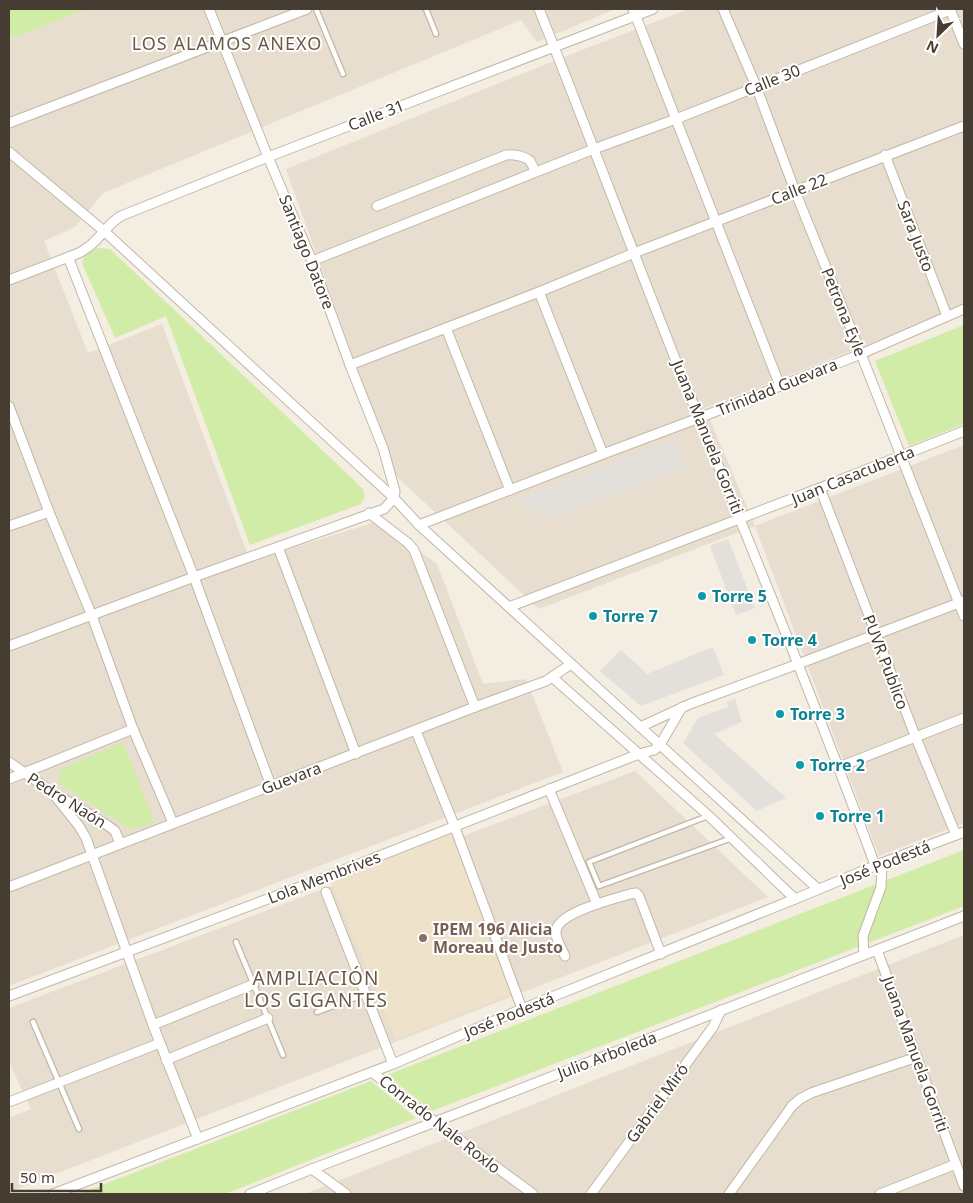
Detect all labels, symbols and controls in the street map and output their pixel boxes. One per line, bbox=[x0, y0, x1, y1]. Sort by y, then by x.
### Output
north arrow bbox=[913, 10, 963, 60]
district label: LOS ALAMOS ANEXO bbox=[132, 31, 322, 55]
text: N bbox=[923, 36, 941, 58]
street label: Calle 30 bbox=[741, 59, 803, 101]
street label: Calle 31 bbox=[345, 94, 407, 136]
street label: Calle 22 bbox=[768, 168, 830, 210]
street label: Santiago Datore bbox=[274, 191, 340, 313]
street label: Sara Justo bbox=[892, 197, 940, 275]
street label: Petrona Eyle bbox=[816, 264, 872, 360]
street label: Trinidad Guevara bbox=[713, 353, 841, 421]
street label: Juana Manuela Gorriti bbox=[666, 355, 749, 517]
street label: Juan Casacuberta bbox=[786, 440, 918, 510]
place label: Torre 5 bbox=[712, 585, 767, 607]
marker: Torre 5 bbox=[696, 590, 708, 602]
place label: Torre 7 bbox=[603, 605, 658, 627]
marker: Torre 7 bbox=[587, 610, 599, 622]
street label: PUVR Publico bbox=[858, 611, 914, 713]
place label: Torre 4 bbox=[762, 629, 817, 651]
marker: Torre 4 bbox=[746, 634, 758, 646]
place label: Torre 3 bbox=[790, 703, 845, 725]
marker: Torre 3 bbox=[774, 708, 786, 720]
place label: Torre 2 bbox=[810, 754, 865, 776]
street label: Guevara bbox=[258, 757, 324, 799]
marker: Torre 2 bbox=[794, 759, 806, 771]
street label: Pedro Naón bbox=[23, 767, 111, 833]
place label: Torre 1 bbox=[830, 805, 885, 827]
marker: Torre 1 bbox=[814, 810, 826, 822]
street label: José Podestá bbox=[835, 835, 933, 892]
street label: Lola Membrives bbox=[264, 845, 384, 909]
place label: IPEM 196 Alicia Moreau de Justo bbox=[433, 918, 563, 958]
marker: IPEM 196 Alicia Moreau de Justo bbox=[417, 932, 429, 944]
district label: AMPLIACIÓN LOS GIGANTES bbox=[244, 965, 388, 1013]
street label: Juana Manuela Gorriti bbox=[877, 971, 954, 1135]
street label: José Podestá bbox=[459, 987, 557, 1044]
street label: Julio Arboleda bbox=[552, 1026, 660, 1085]
street label: Gabriel Miró bbox=[621, 1059, 693, 1147]
street label: Conrado Nale Roxlo bbox=[375, 1070, 505, 1178]
scale bar bbox=[12, 1160, 101, 1192]
text: 50 m bbox=[20, 1167, 55, 1187]

